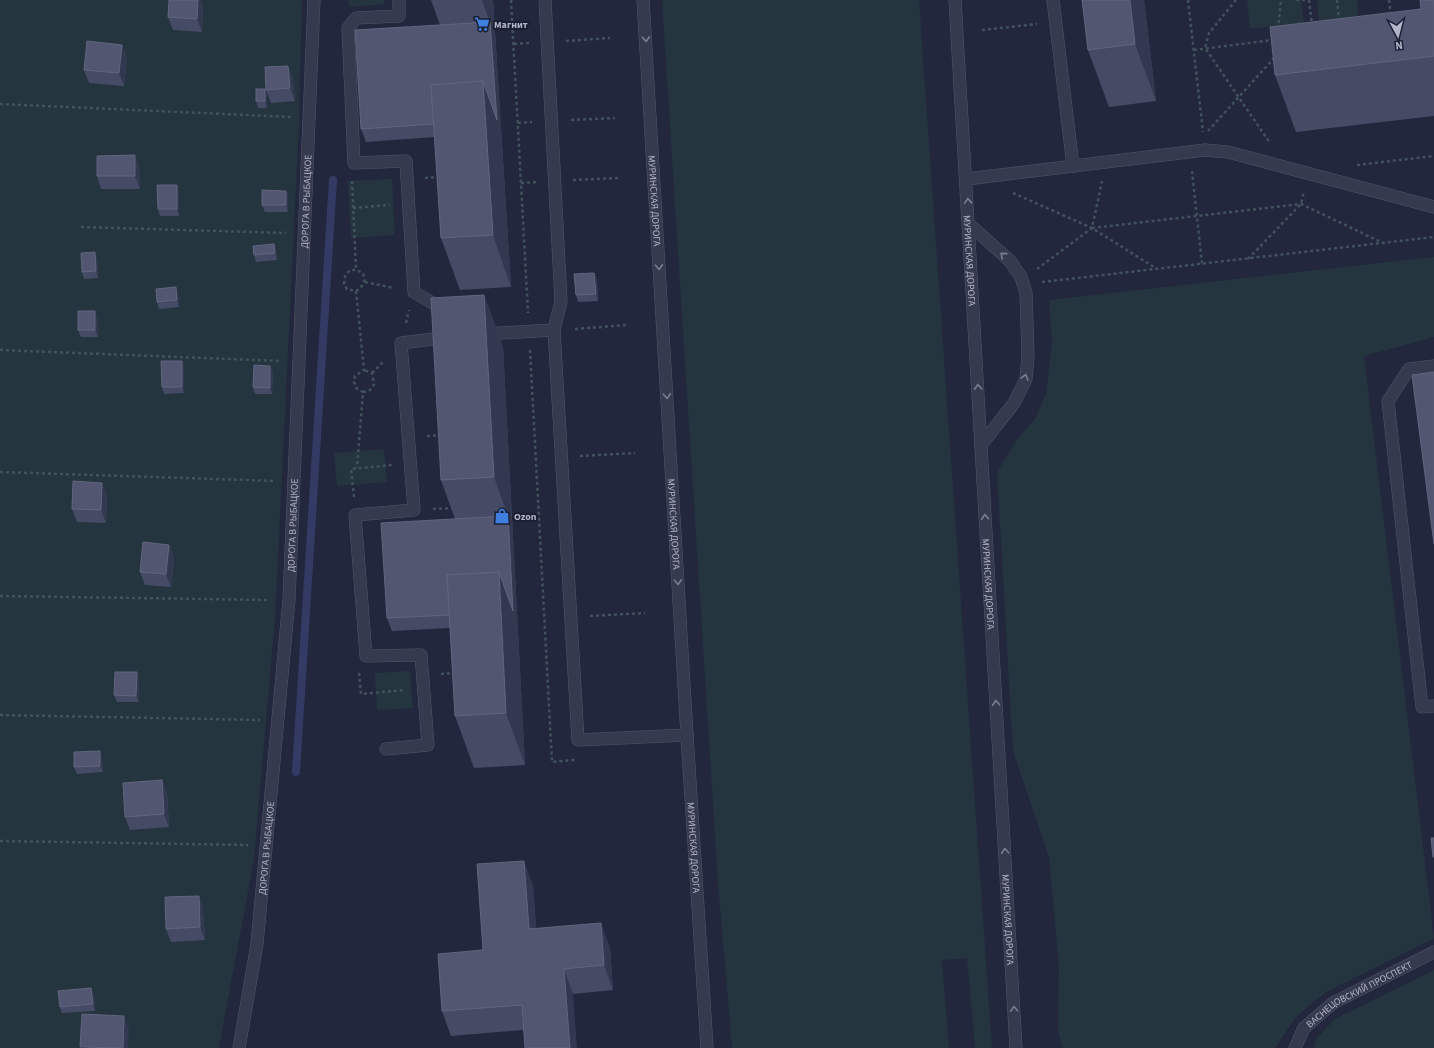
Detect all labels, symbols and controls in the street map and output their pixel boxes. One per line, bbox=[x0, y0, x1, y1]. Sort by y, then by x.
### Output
supermarket icon: Магнит bbox=[473, 15, 491, 33]
north arrow bbox=[1378, 16, 1418, 56]
place label: Магнит bbox=[494, 18, 528, 32]
one-way arrow bbox=[641, 36, 650, 42]
text: N bbox=[1395, 38, 1404, 53]
street label: ДОРОГА В РЫБАЦКОЕ bbox=[298, 154, 316, 249]
street label: МУРИНСКАЯ ДОРОГА bbox=[644, 155, 664, 247]
one-way arrow bbox=[963, 198, 972, 204]
street label: МУРИНСКАЯ ДОРОГА bbox=[960, 215, 979, 307]
one-way arrow bbox=[1001, 253, 1008, 260]
one-way arrow bbox=[655, 264, 663, 270]
one-way arrow bbox=[1020, 374, 1029, 381]
one-way arrow bbox=[974, 384, 982, 390]
one-way arrow bbox=[662, 393, 671, 399]
street label: ДОРОГА В РЫБАЦКОЕ bbox=[284, 478, 302, 572]
street label: МУРИНСКАЯ ДОРОГА bbox=[664, 478, 683, 571]
shop icon: Ozon bbox=[493, 507, 511, 525]
place label: Ozon bbox=[514, 510, 537, 524]
one-way arrow bbox=[981, 514, 990, 520]
street label: МУРИНСКАЯ ДОРОГА bbox=[978, 538, 998, 630]
one-way arrow bbox=[673, 579, 682, 585]
one-way arrow bbox=[992, 700, 1000, 706]
street label: ДОРОГА В РЫБАЦКОЕ bbox=[256, 801, 278, 895]
street label: МУРИНСКАЯ ДОРОГА bbox=[683, 802, 703, 894]
one-way arrow bbox=[1000, 848, 1009, 854]
street label: МУРИНСКАЯ ДОРОГА bbox=[998, 874, 1017, 966]
street label: ВАСНЕЦОВСКИЙ ПРОСПЕКТ bbox=[1303, 958, 1415, 1031]
one-way arrow bbox=[1009, 1006, 1018, 1012]

